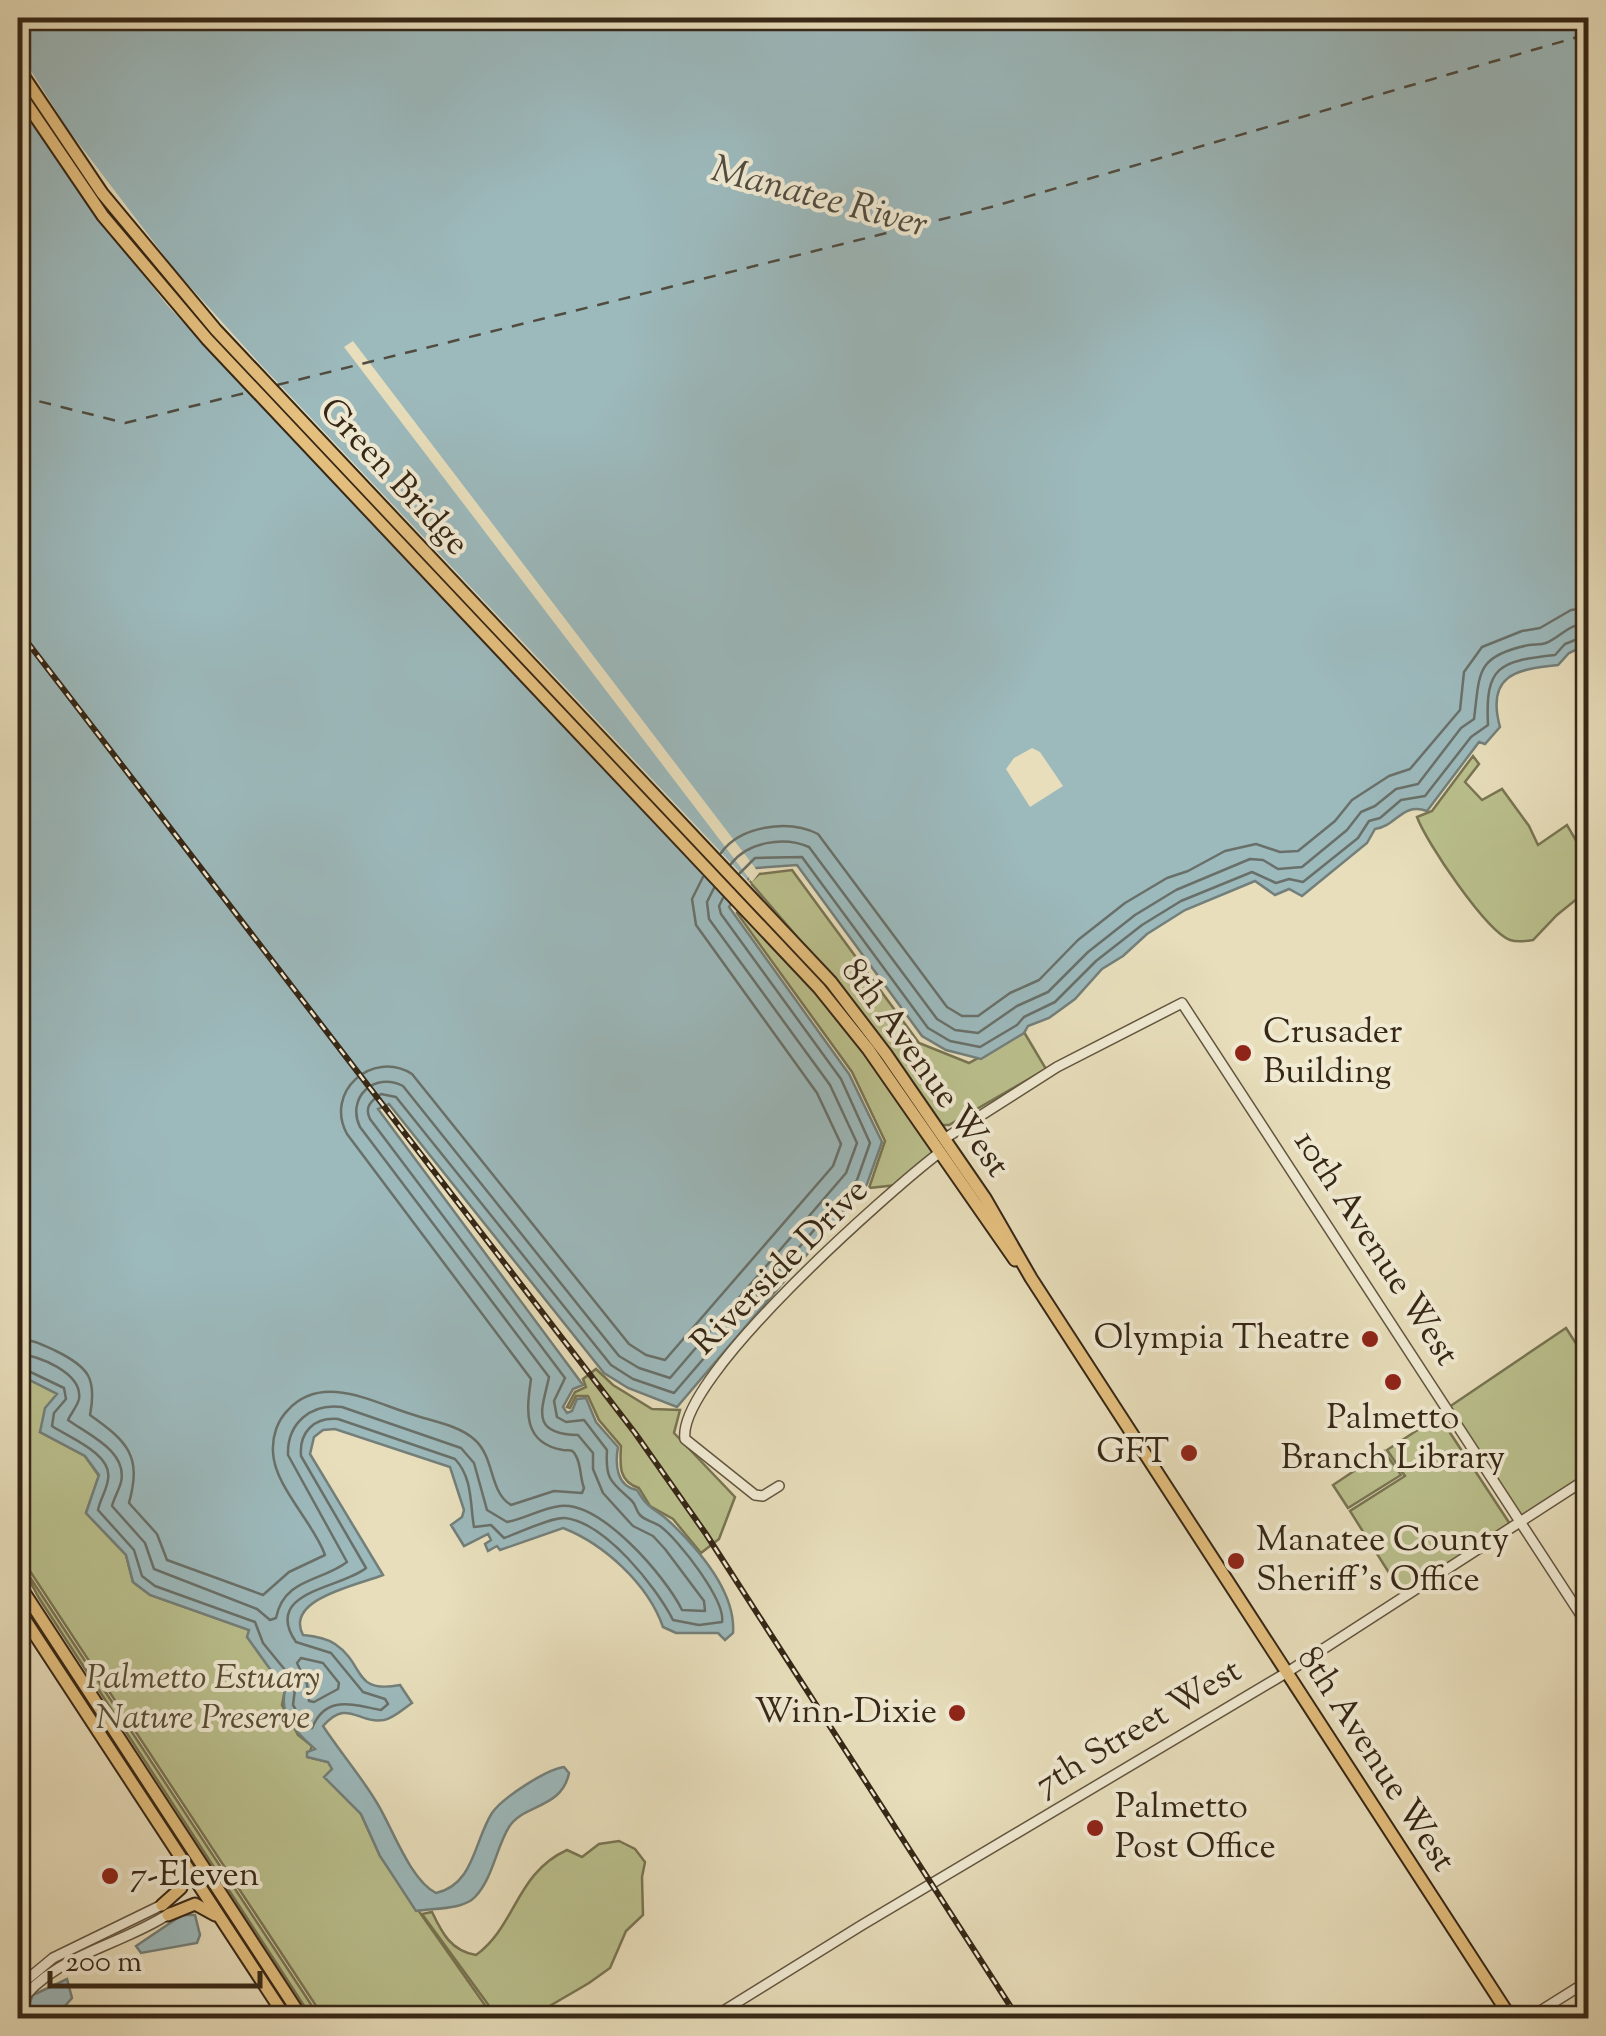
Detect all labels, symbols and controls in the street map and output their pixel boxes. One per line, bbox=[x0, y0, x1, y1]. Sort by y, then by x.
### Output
water label: Manatee River bbox=[705, 144, 933, 254]
street label: Green Bridge bbox=[306, 387, 480, 569]
street label: 8th Avenue West bbox=[827, 949, 1021, 1189]
place label: Crusader Building bbox=[1263, 1008, 1402, 1099]
marker: Crusader Building bbox=[1232, 1042, 1254, 1064]
street label: 10th Avenue West bbox=[1280, 1121, 1470, 1377]
street label: Riverside Drive bbox=[681, 1168, 881, 1368]
place label: Olympia Theatre bbox=[1093, 1314, 1350, 1365]
marker: Olympia Theatre bbox=[1359, 1328, 1381, 1350]
marker: Palmetto Branch Library bbox=[1382, 1371, 1404, 1393]
place label: Palmetto Branch Library bbox=[1281, 1394, 1505, 1485]
place label: GFT bbox=[1096, 1428, 1169, 1479]
marker: GFT bbox=[1178, 1442, 1200, 1464]
place label: Manatee County Sheriff's Office bbox=[1256, 1516, 1509, 1607]
marker: Manatee County Sheriff's Office bbox=[1225, 1550, 1247, 1572]
street label: 8th Avenue West bbox=[1283, 1637, 1467, 1883]
street label: 7th Street West bbox=[1026, 1647, 1252, 1811]
park label: Palmetto Estuary Nature Preserve bbox=[86, 1654, 320, 1745]
place label: Winn-Dixie bbox=[754, 1688, 937, 1739]
marker: Winn-Dixie bbox=[946, 1702, 968, 1724]
place label: Palmetto Post Office bbox=[1115, 1783, 1276, 1874]
marker: Palmetto Post Office bbox=[1084, 1817, 1106, 1839]
place label: 7-Eleven bbox=[130, 1851, 259, 1902]
marker: 7-Eleven bbox=[99, 1865, 121, 1887]
scale bar bbox=[50, 1926, 260, 1988]
text: 200 m bbox=[65, 1942, 142, 1985]

